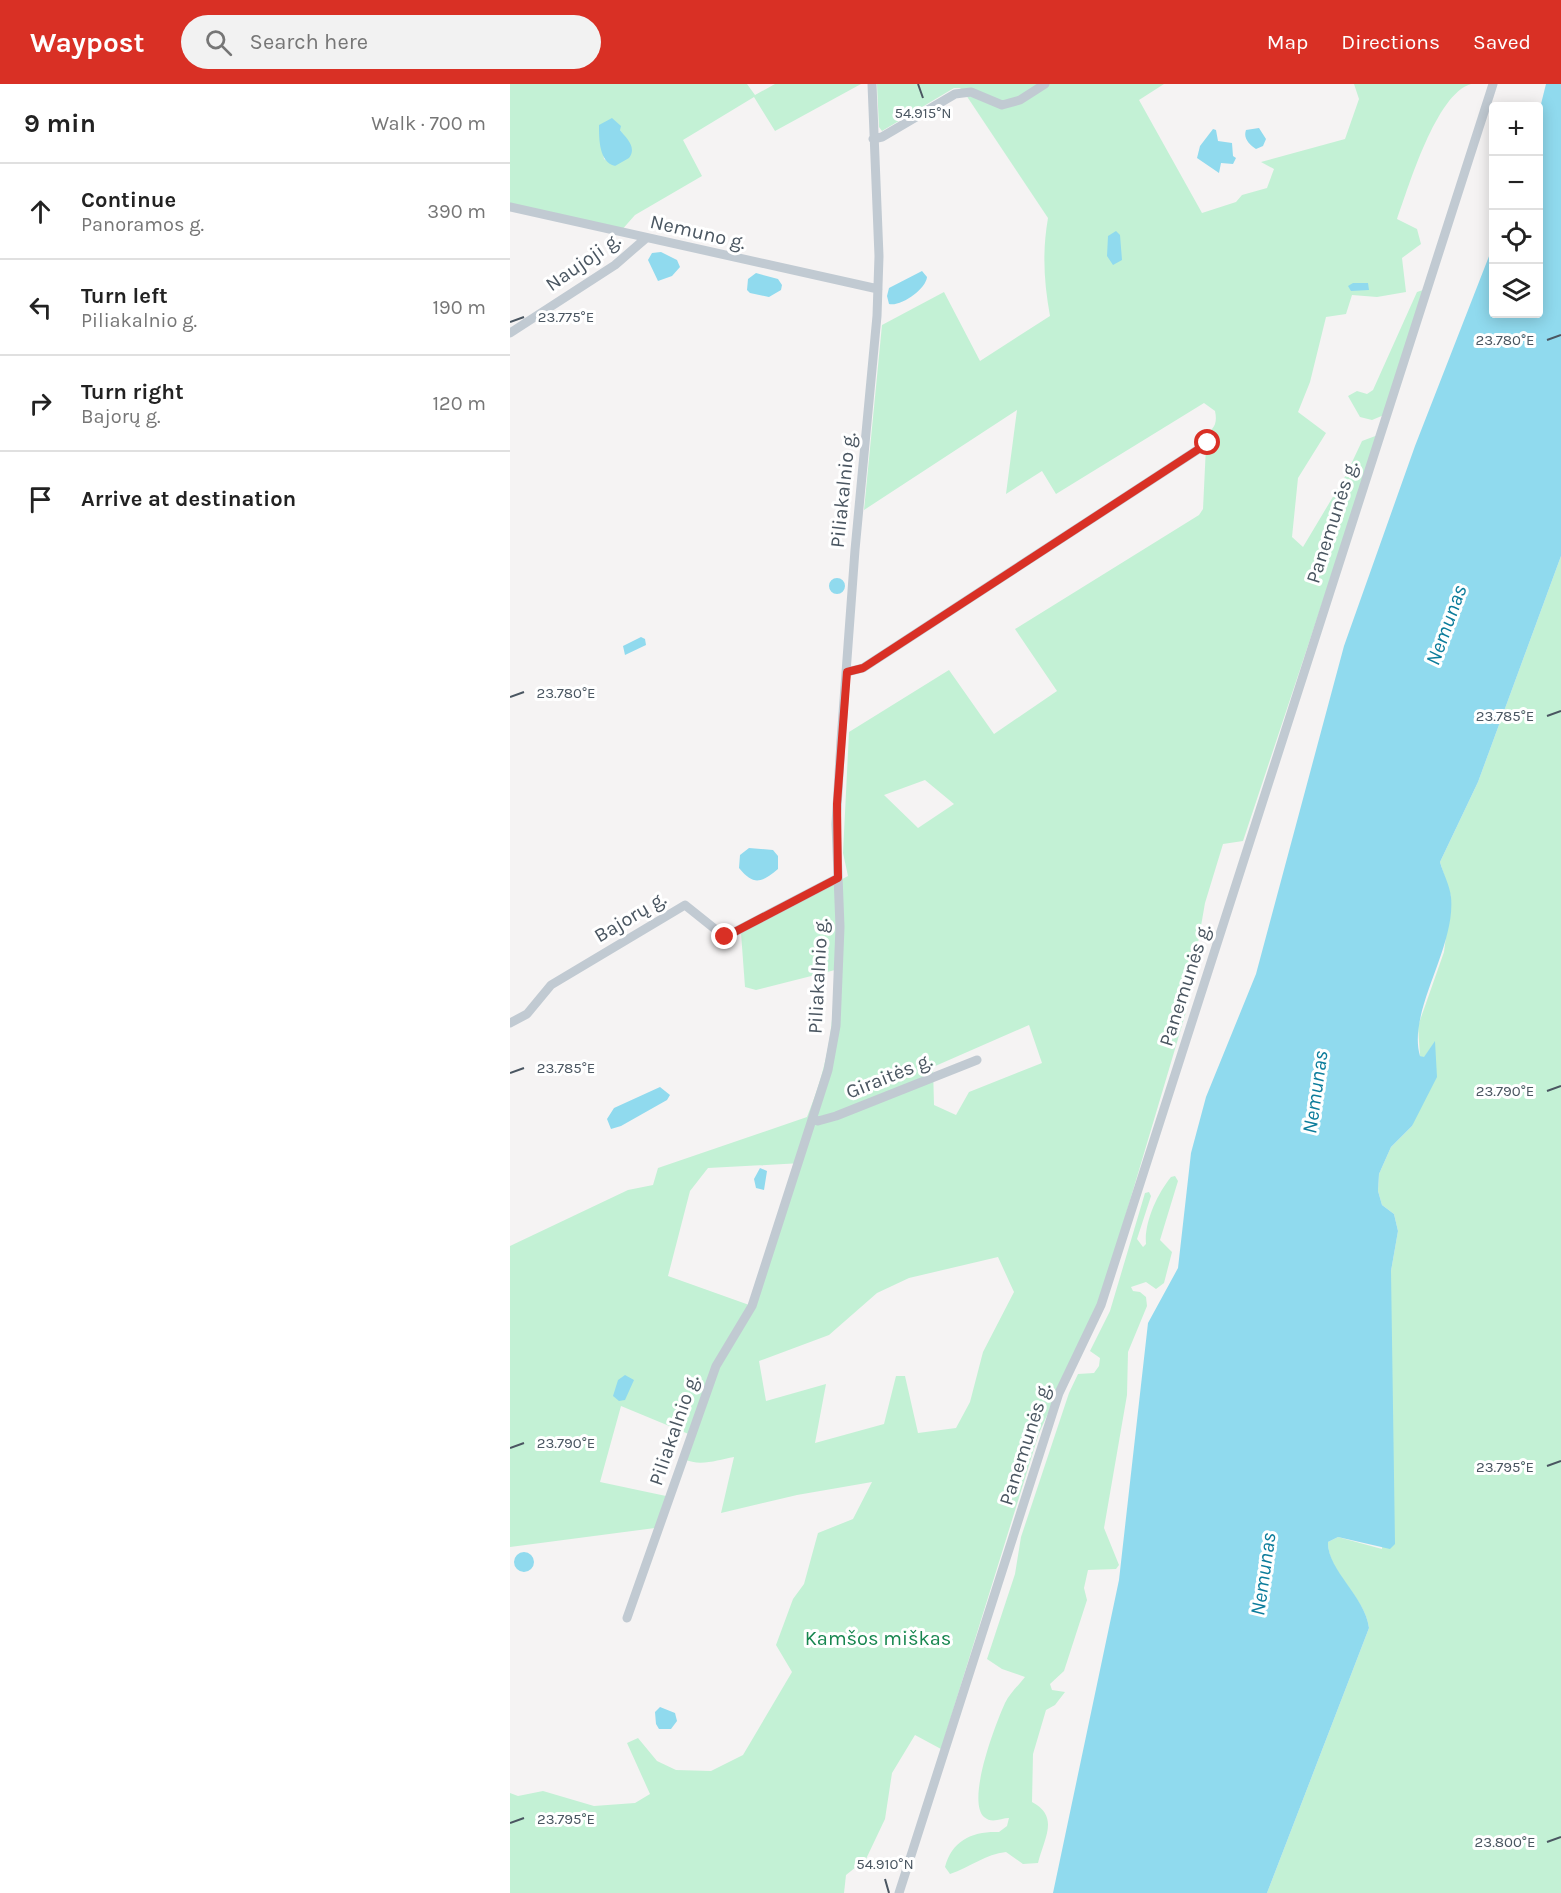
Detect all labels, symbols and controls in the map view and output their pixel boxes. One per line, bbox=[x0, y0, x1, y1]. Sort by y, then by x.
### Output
search box bbox=[181, 15, 601, 69]
text: Waypost bbox=[30, 26, 145, 59]
icon: search bbox=[202, 26, 235, 59]
text: Search here bbox=[250, 29, 368, 55]
text: Map bbox=[1267, 30, 1308, 54]
text: Directions bbox=[1341, 30, 1440, 54]
text: Saved bbox=[1473, 30, 1531, 54]
map controls bbox=[1489, 102, 1543, 318]
button: + bbox=[1489, 102, 1543, 156]
text: 54.915°N bbox=[894, 104, 952, 122]
text: 9 min bbox=[24, 108, 96, 139]
text: Walk · 700 m bbox=[371, 112, 486, 135]
button: − bbox=[1489, 156, 1543, 210]
text: Continue bbox=[81, 187, 176, 213]
icon: ahead bbox=[24, 195, 57, 228]
text: 390 m bbox=[427, 200, 486, 223]
street label: Nemuno g. bbox=[648, 210, 748, 254]
button: locate bbox=[1489, 210, 1543, 264]
text: Panoramos g. bbox=[81, 213, 204, 236]
street label: Naujoji g. bbox=[541, 228, 625, 296]
button: layers bbox=[1489, 264, 1543, 318]
text: Turn left bbox=[81, 283, 168, 309]
icon: left bbox=[24, 291, 57, 324]
text: 190 m bbox=[432, 296, 486, 319]
text: 23.775°E bbox=[538, 308, 594, 326]
text: Piliakalnio g. bbox=[81, 309, 197, 332]
text: 23.780°E bbox=[1476, 331, 1534, 349]
text: Turn right bbox=[81, 379, 184, 405]
icon: right bbox=[24, 387, 57, 420]
text: 120 m bbox=[432, 392, 486, 415]
text: Bajorų g. bbox=[81, 405, 161, 428]
route start bbox=[1194, 429, 1220, 455]
street label: Piliakalnio g. bbox=[825, 431, 861, 549]
street label: Panemunės g. bbox=[1301, 458, 1363, 586]
icon: arrive bbox=[24, 483, 57, 516]
text: Arrive at destination bbox=[81, 486, 296, 512]
water label: Nemunas bbox=[1420, 582, 1472, 668]
text: 23.780°E bbox=[537, 684, 595, 702]
text: 23.785°E bbox=[1476, 707, 1534, 725]
street label: Bajorų g. bbox=[590, 887, 670, 947]
street label: Piliakalnio g. bbox=[803, 917, 833, 1035]
street label: Panemunės g. bbox=[1154, 921, 1216, 1049]
route end bbox=[711, 923, 737, 949]
street label: Giraitės g. bbox=[843, 1048, 935, 1104]
water label: Nemunas bbox=[1297, 1049, 1333, 1135]
text: 23.785°E bbox=[537, 1059, 595, 1077]
text: 23.790°E bbox=[1476, 1082, 1534, 1100]
street label: Piliakalnio g. bbox=[644, 1371, 704, 1489]
street label: Panemunės g. bbox=[994, 1380, 1056, 1508]
text: 23.790°E bbox=[537, 1434, 595, 1452]
text: 23.795°E bbox=[1476, 1458, 1534, 1476]
water label: Nemunas bbox=[1245, 1531, 1281, 1617]
park label: Kamšos miškas bbox=[805, 1627, 951, 1650]
text: 23.795°E bbox=[537, 1810, 595, 1828]
text: 23.800°E bbox=[1475, 1833, 1535, 1851]
text: 54.910°N bbox=[856, 1855, 914, 1873]

